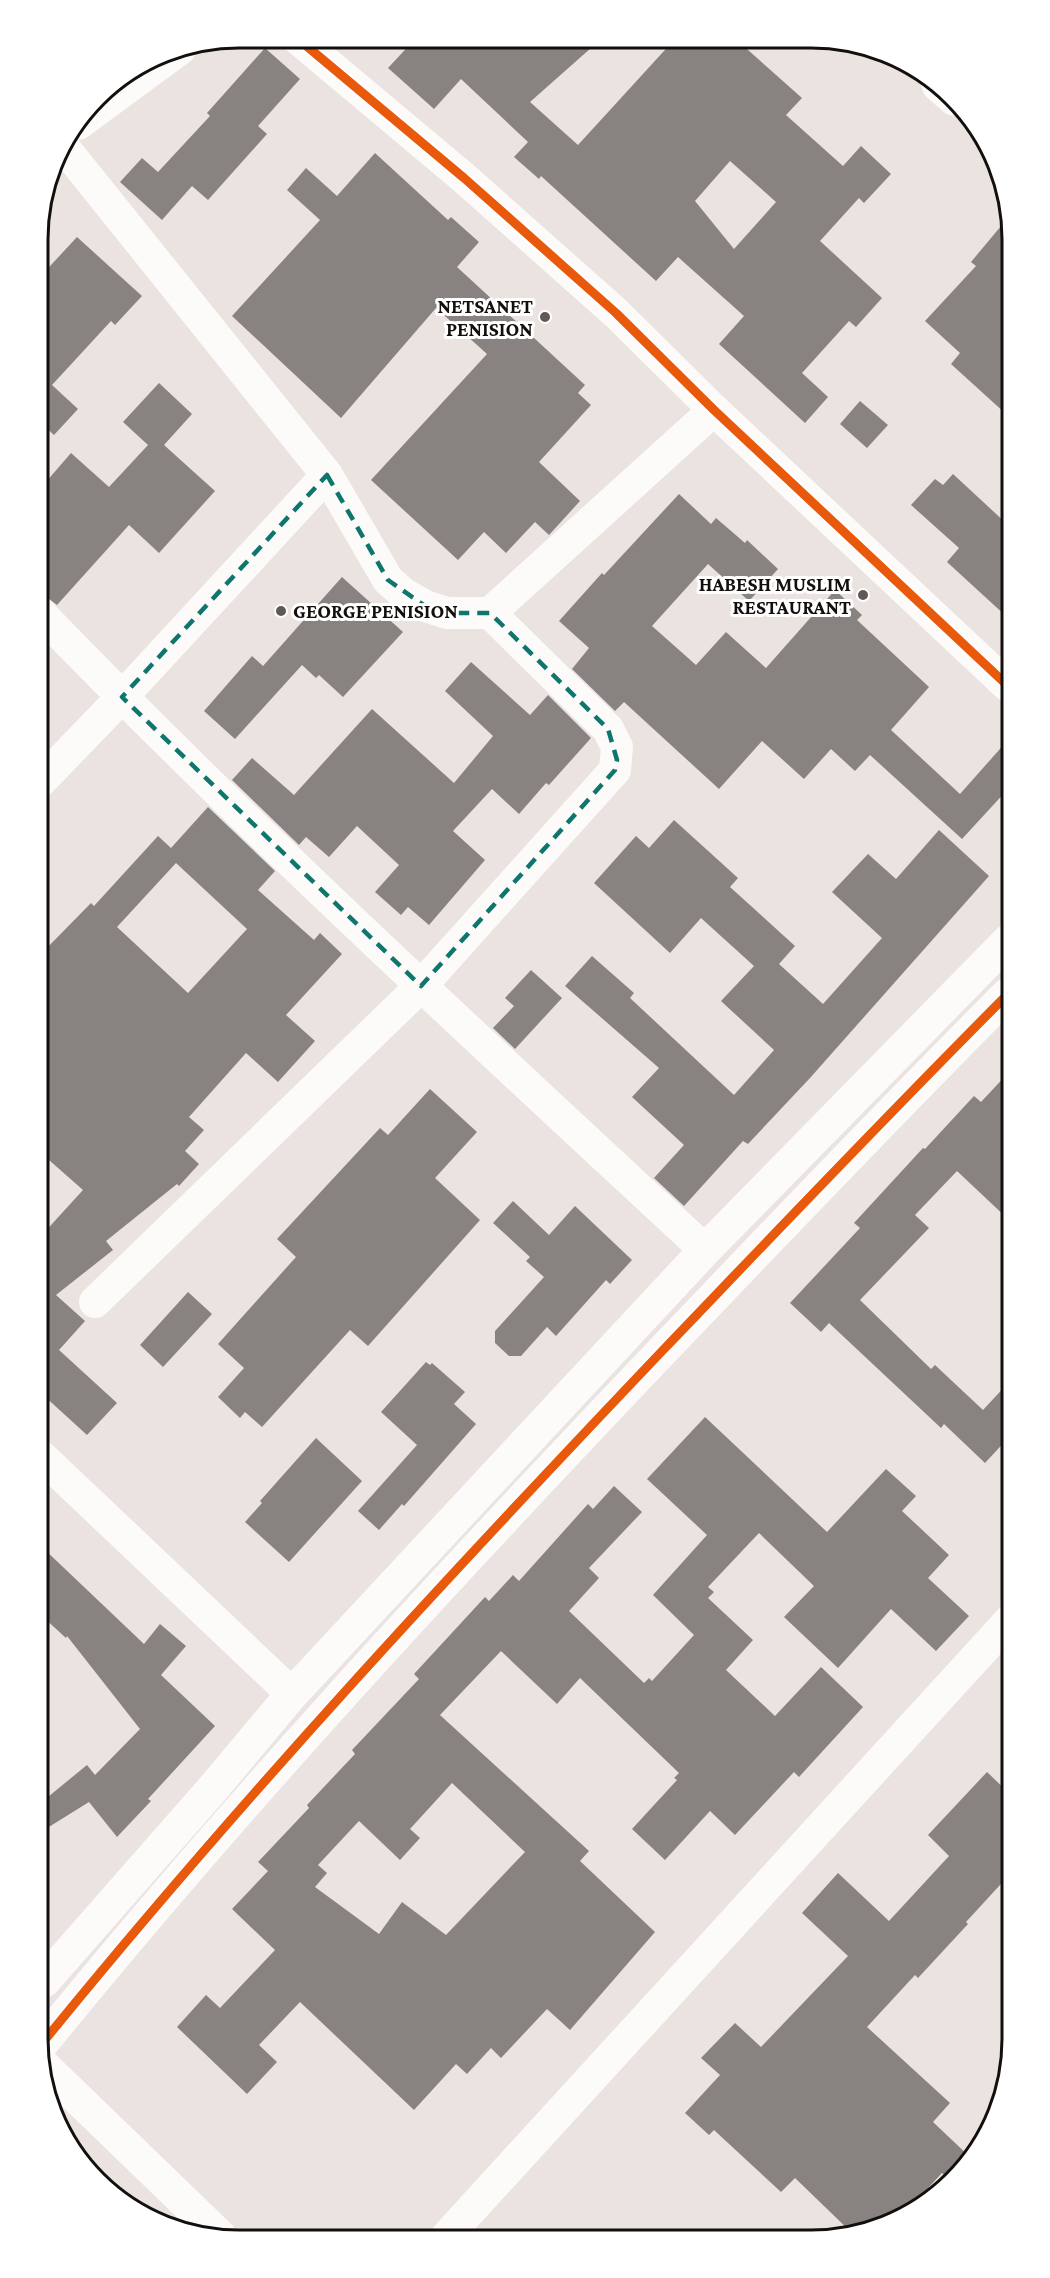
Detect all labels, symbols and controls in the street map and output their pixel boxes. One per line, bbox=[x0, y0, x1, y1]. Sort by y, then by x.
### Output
place label: NETSANET PENISION bbox=[437, 295, 533, 340]
marker: NETSANET PENISION bbox=[538, 310, 552, 324]
place label: HABESH MUSLIM RESTAURANT bbox=[699, 573, 851, 618]
marker: HABESH MUSLIM RESTAURANT bbox=[856, 588, 870, 602]
place label: GEORGE PENISION bbox=[293, 600, 458, 622]
marker: GEORGE PENISION bbox=[274, 604, 288, 618]

